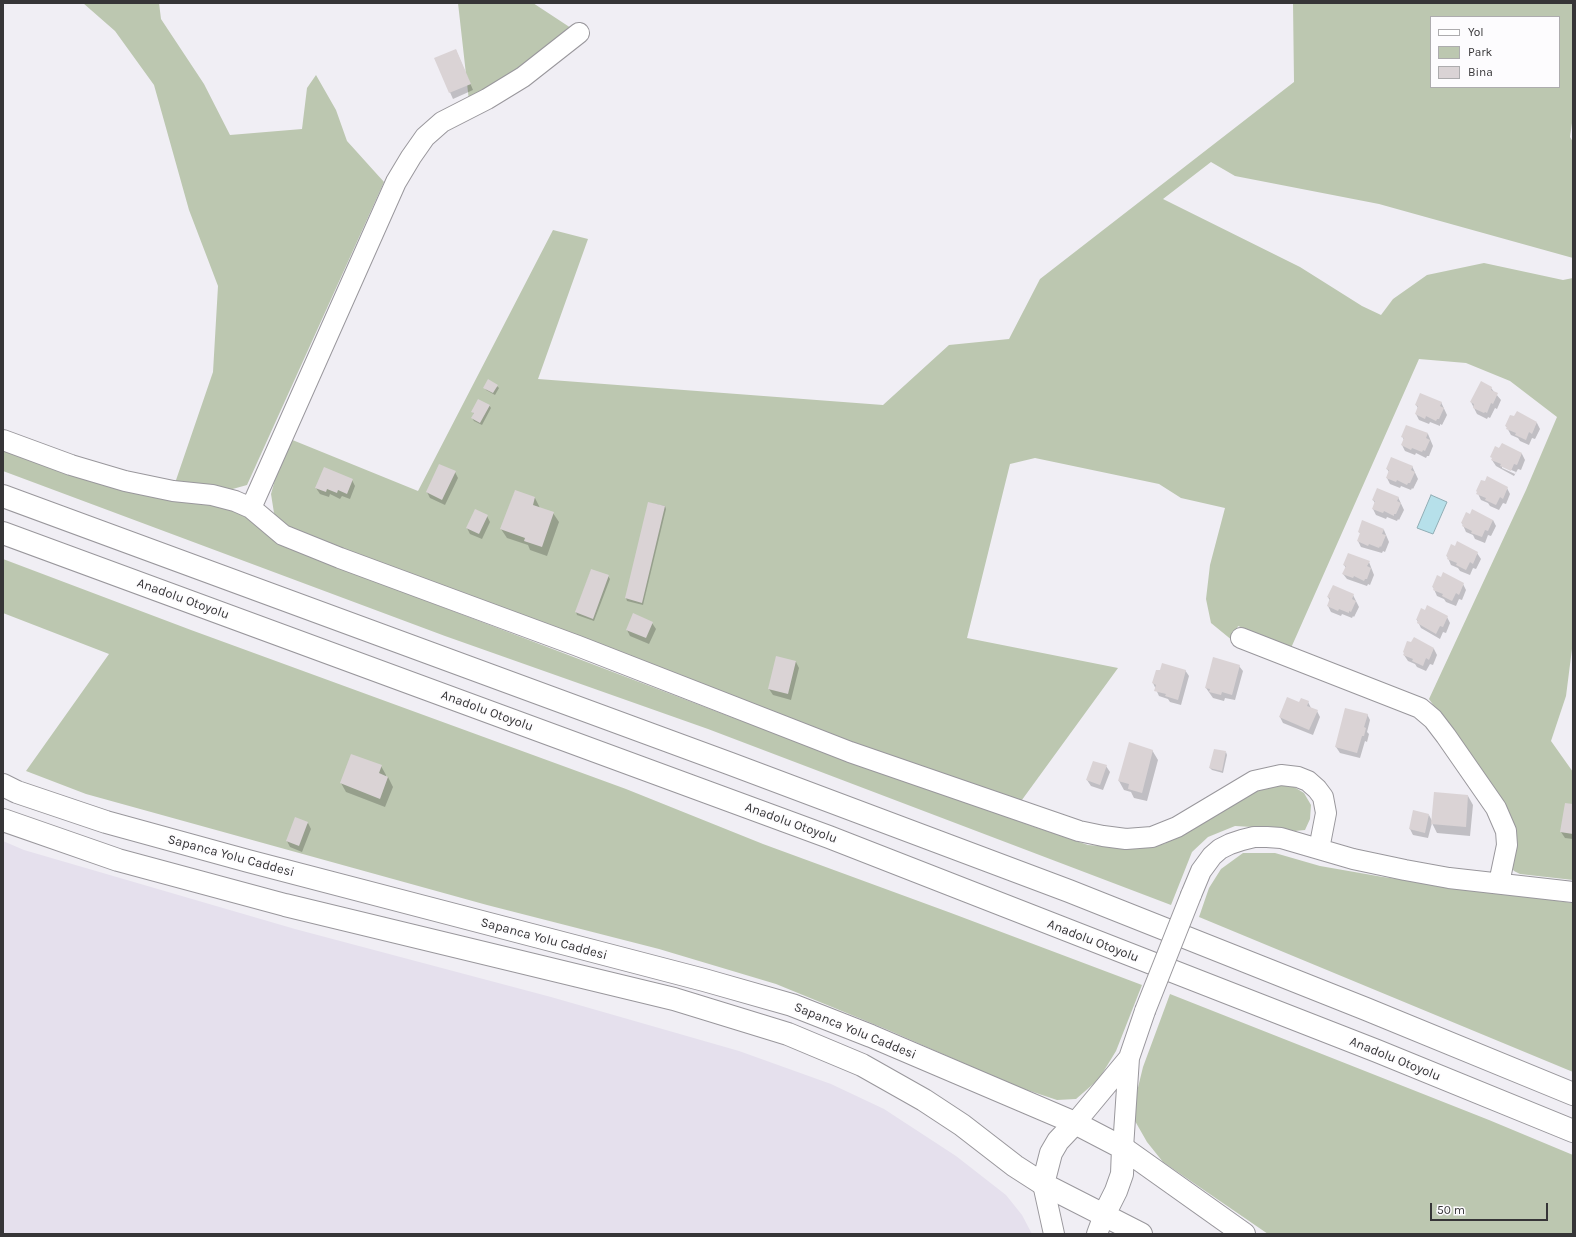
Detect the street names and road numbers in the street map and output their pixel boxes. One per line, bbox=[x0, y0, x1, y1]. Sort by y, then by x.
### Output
street label: Anadolu Otoyolu bbox=[135, 575, 231, 623]
street label: Anadolu Otoyolu bbox=[439, 687, 535, 735]
street label: Anadolu Otoyolu bbox=[743, 799, 839, 847]
street label: Sapanca Yolu Caddesi bbox=[166, 832, 296, 880]
street label: Sapanca Yolu Caddesi bbox=[479, 915, 609, 963]
street label: Anadolu Otoyolu bbox=[1045, 916, 1141, 966]
street label: Sapanca Yolu Caddesi bbox=[792, 999, 918, 1063]
street label: Anadolu Otoyolu bbox=[1347, 1034, 1443, 1084]

